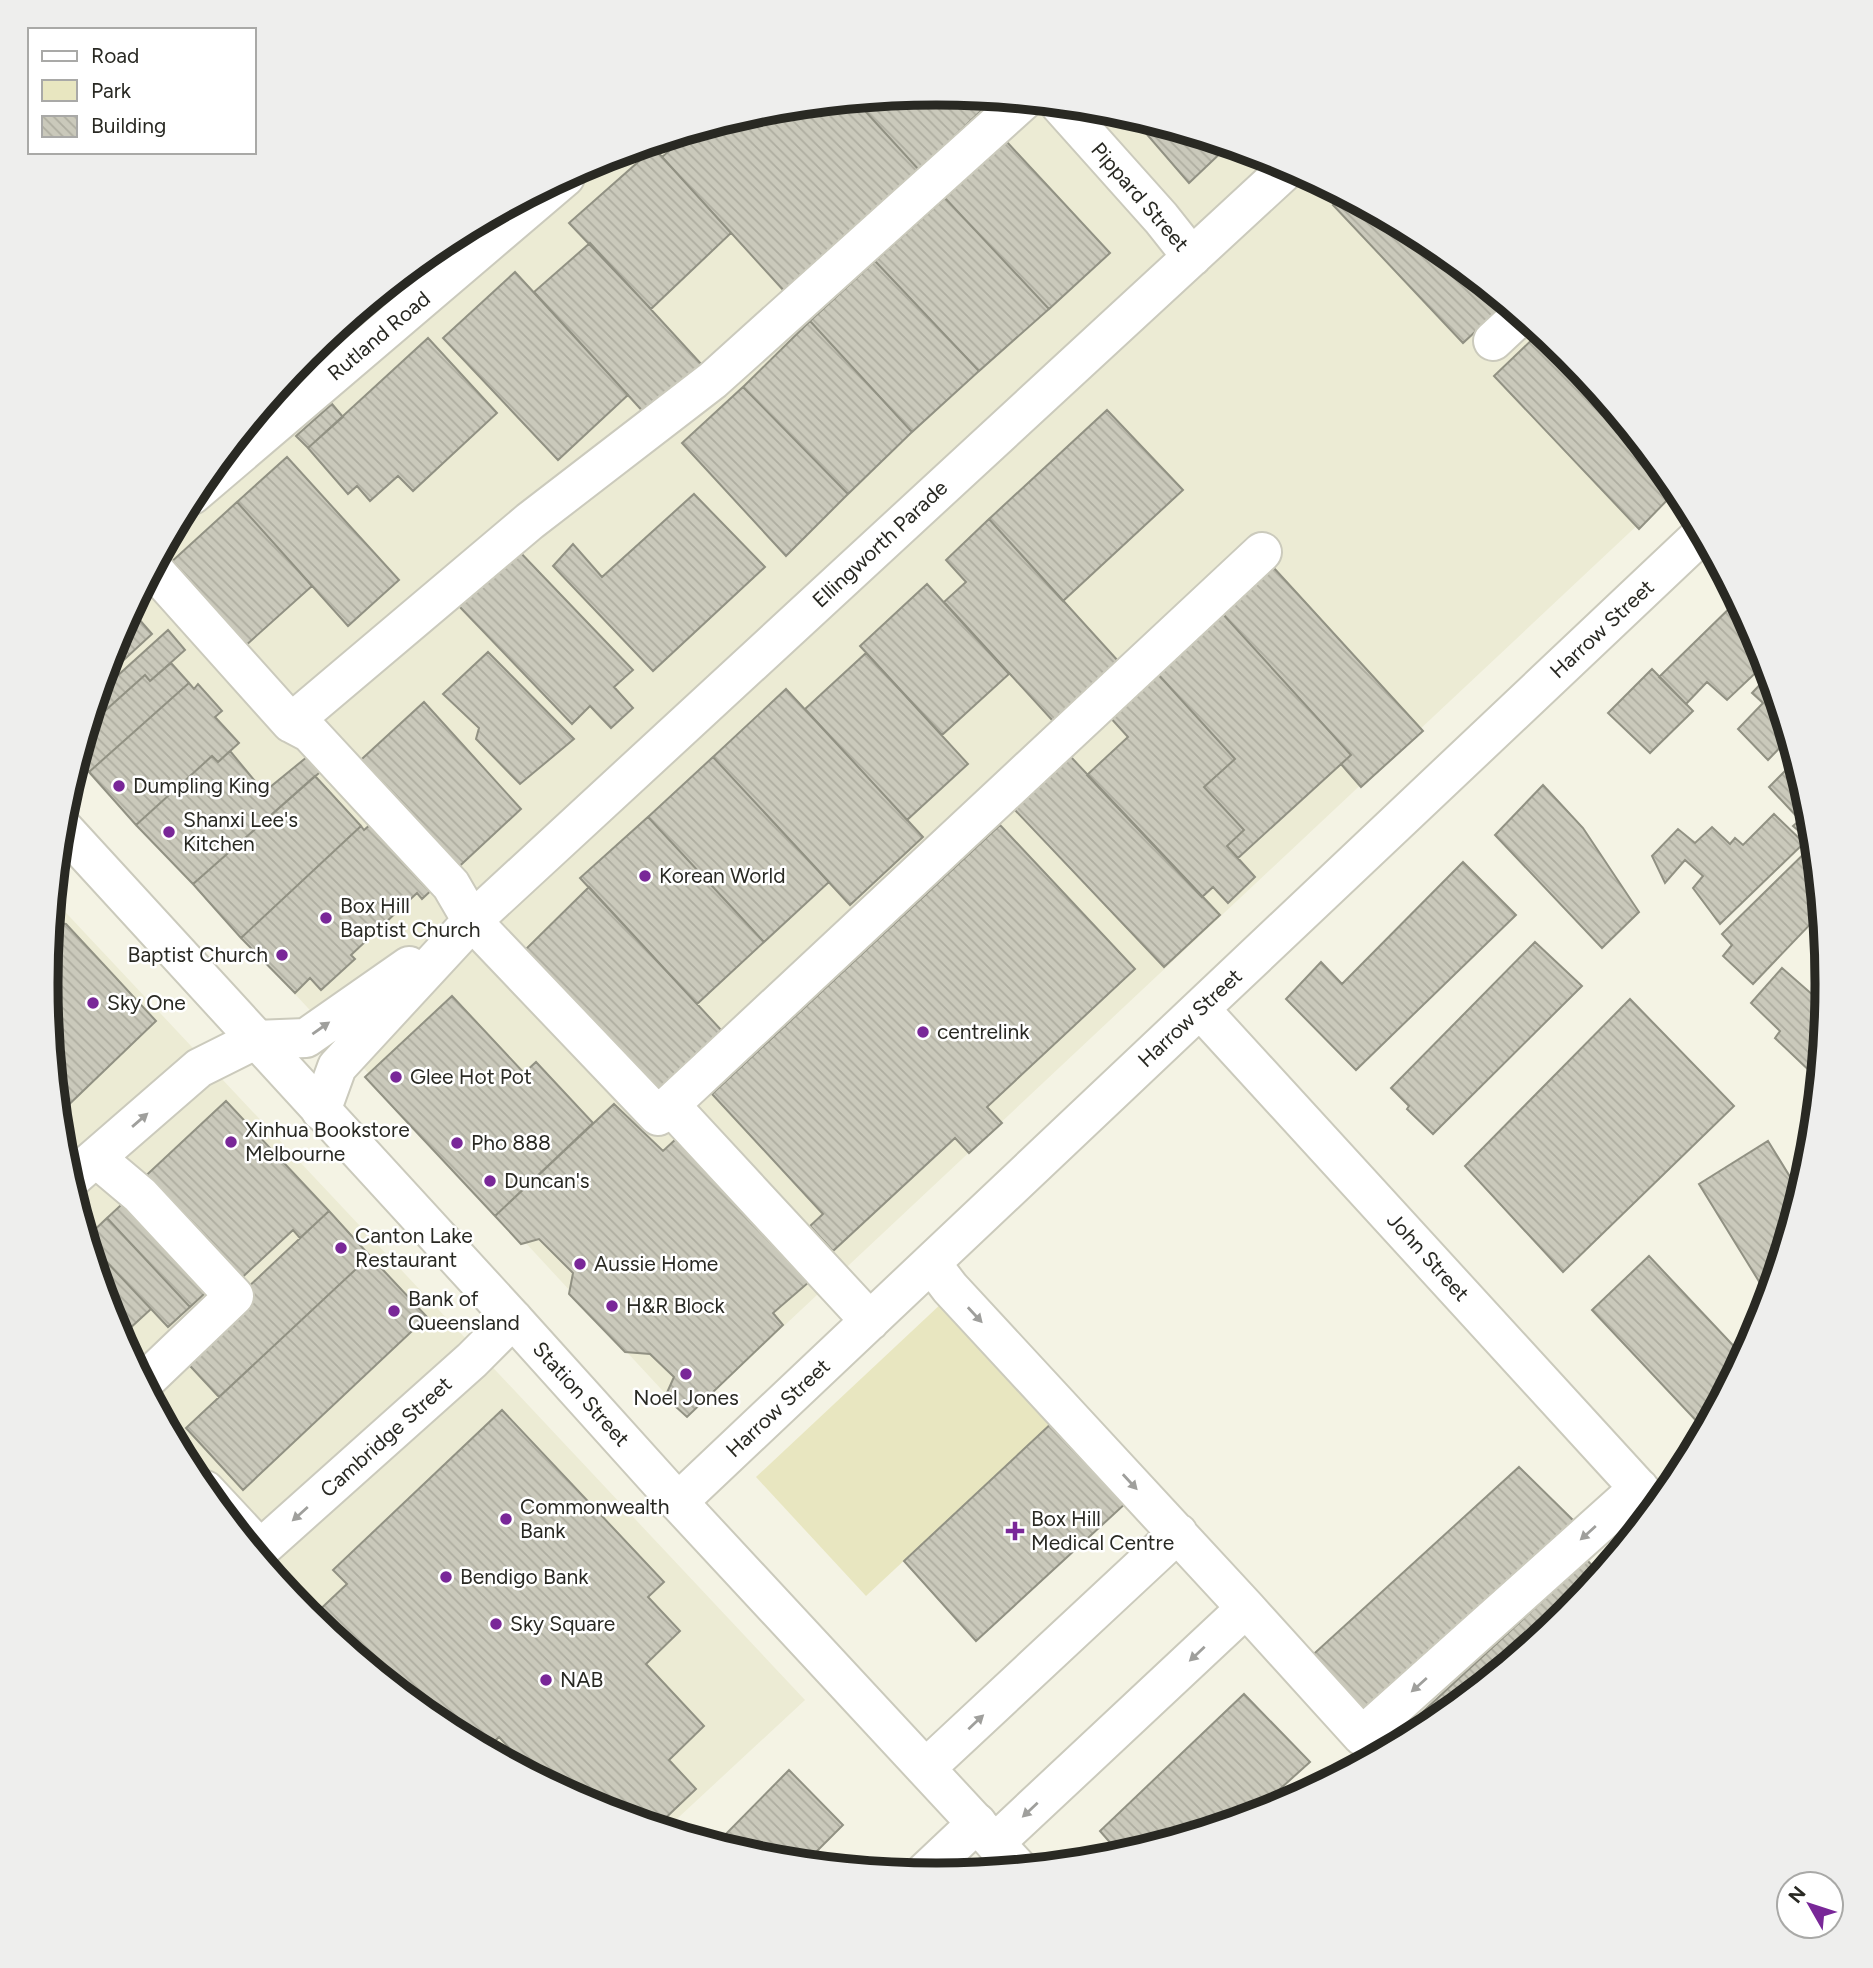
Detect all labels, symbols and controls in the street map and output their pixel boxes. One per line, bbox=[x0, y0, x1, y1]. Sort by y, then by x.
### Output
legend bbox=[28, 28, 256, 154]
text: Road bbox=[91, 43, 139, 68]
text: Park bbox=[91, 78, 132, 103]
text: Building bbox=[91, 113, 166, 138]
street label: Pippard Street bbox=[1086, 137, 1194, 256]
street label: Rutland Road bbox=[323, 286, 435, 386]
street label: Ellingworth Parade bbox=[807, 475, 952, 613]
street label: Harrow Street bbox=[1544, 574, 1659, 683]
place label: Dumpling King bbox=[133, 773, 270, 798]
marker: Dumpling King bbox=[111, 778, 127, 794]
place label: Shanxi Lee's Kitchen bbox=[183, 807, 298, 856]
marker: Shanxi Lee's Kitchen bbox=[161, 824, 177, 840]
place label: Korean World bbox=[659, 863, 786, 888]
marker: Korean World bbox=[637, 868, 653, 884]
place label: Box Hill Baptist Church bbox=[340, 893, 480, 942]
marker: Box Hill Baptist Church bbox=[318, 910, 334, 926]
place label: Baptist Church bbox=[128, 942, 268, 967]
marker: Baptist Church bbox=[274, 947, 290, 963]
street label: Harrow Street bbox=[1132, 963, 1247, 1072]
place label: Sky One bbox=[107, 990, 186, 1015]
marker: Sky One bbox=[85, 995, 101, 1011]
place label: centrelink bbox=[937, 1019, 1030, 1044]
one-way arrow bbox=[311, 1022, 330, 1035]
marker: centrelink bbox=[915, 1024, 931, 1040]
place label: Glee Hot Pot bbox=[410, 1064, 532, 1089]
marker: Glee Hot Pot bbox=[388, 1069, 404, 1085]
one-way arrow bbox=[131, 1113, 148, 1128]
place label: Xinhua Bookstore Melbourne bbox=[245, 1117, 410, 1166]
place label: Pho 888 bbox=[471, 1130, 551, 1155]
marker: Xinhua Bookstore Melbourne bbox=[223, 1134, 239, 1150]
marker: Pho 888 bbox=[449, 1135, 465, 1151]
place label: Duncan's bbox=[504, 1168, 590, 1193]
marker: Duncan's bbox=[482, 1173, 498, 1189]
street label: John Street bbox=[1382, 1207, 1475, 1306]
place label: Canton Lake Restaurant bbox=[355, 1223, 473, 1272]
marker: Canton Lake Restaurant bbox=[333, 1240, 349, 1256]
place label: Aussie Home bbox=[594, 1251, 718, 1276]
marker: Aussie Home bbox=[572, 1256, 588, 1272]
place label: Bank of Queensland bbox=[408, 1286, 520, 1335]
place label: H&R Block bbox=[626, 1293, 726, 1318]
marker: H&R Block bbox=[604, 1298, 620, 1314]
marker: Bank of Queensland bbox=[386, 1303, 402, 1319]
one-way arrow bbox=[966, 1306, 982, 1323]
street label: Station Street bbox=[528, 1336, 635, 1451]
street label: Harrow Street bbox=[720, 1353, 835, 1462]
marker: Noel Jones bbox=[678, 1366, 694, 1382]
street label: Cambridge Street bbox=[315, 1371, 457, 1502]
place label: Noel Jones bbox=[633, 1385, 739, 1410]
one-way arrow bbox=[1121, 1473, 1137, 1490]
place label: Commonwealth Bank bbox=[520, 1494, 669, 1543]
one-way arrow bbox=[292, 1505, 309, 1521]
place label: Box Hill Medical Centre bbox=[1031, 1506, 1174, 1555]
marker: Commonwealth Bank bbox=[498, 1511, 514, 1527]
marker: Box Hill Medical Centre bbox=[1005, 1521, 1025, 1541]
one-way arrow bbox=[1579, 1525, 1597, 1541]
place label: Bendigo Bank bbox=[460, 1564, 589, 1589]
marker: Bendigo Bank bbox=[438, 1569, 454, 1585]
place label: Sky Square bbox=[510, 1611, 615, 1636]
marker: Sky Square bbox=[488, 1616, 504, 1632]
one-way arrow bbox=[1189, 1646, 1206, 1662]
place label: NAB bbox=[560, 1667, 603, 1692]
marker: NAB bbox=[538, 1672, 554, 1688]
one-way arrow bbox=[1410, 1677, 1427, 1692]
one-way arrow bbox=[967, 1714, 985, 1730]
one-way arrow bbox=[1022, 1801, 1039, 1817]
north arrow bbox=[1775, 1870, 1845, 1940]
text: N bbox=[1784, 1882, 1811, 1908]

